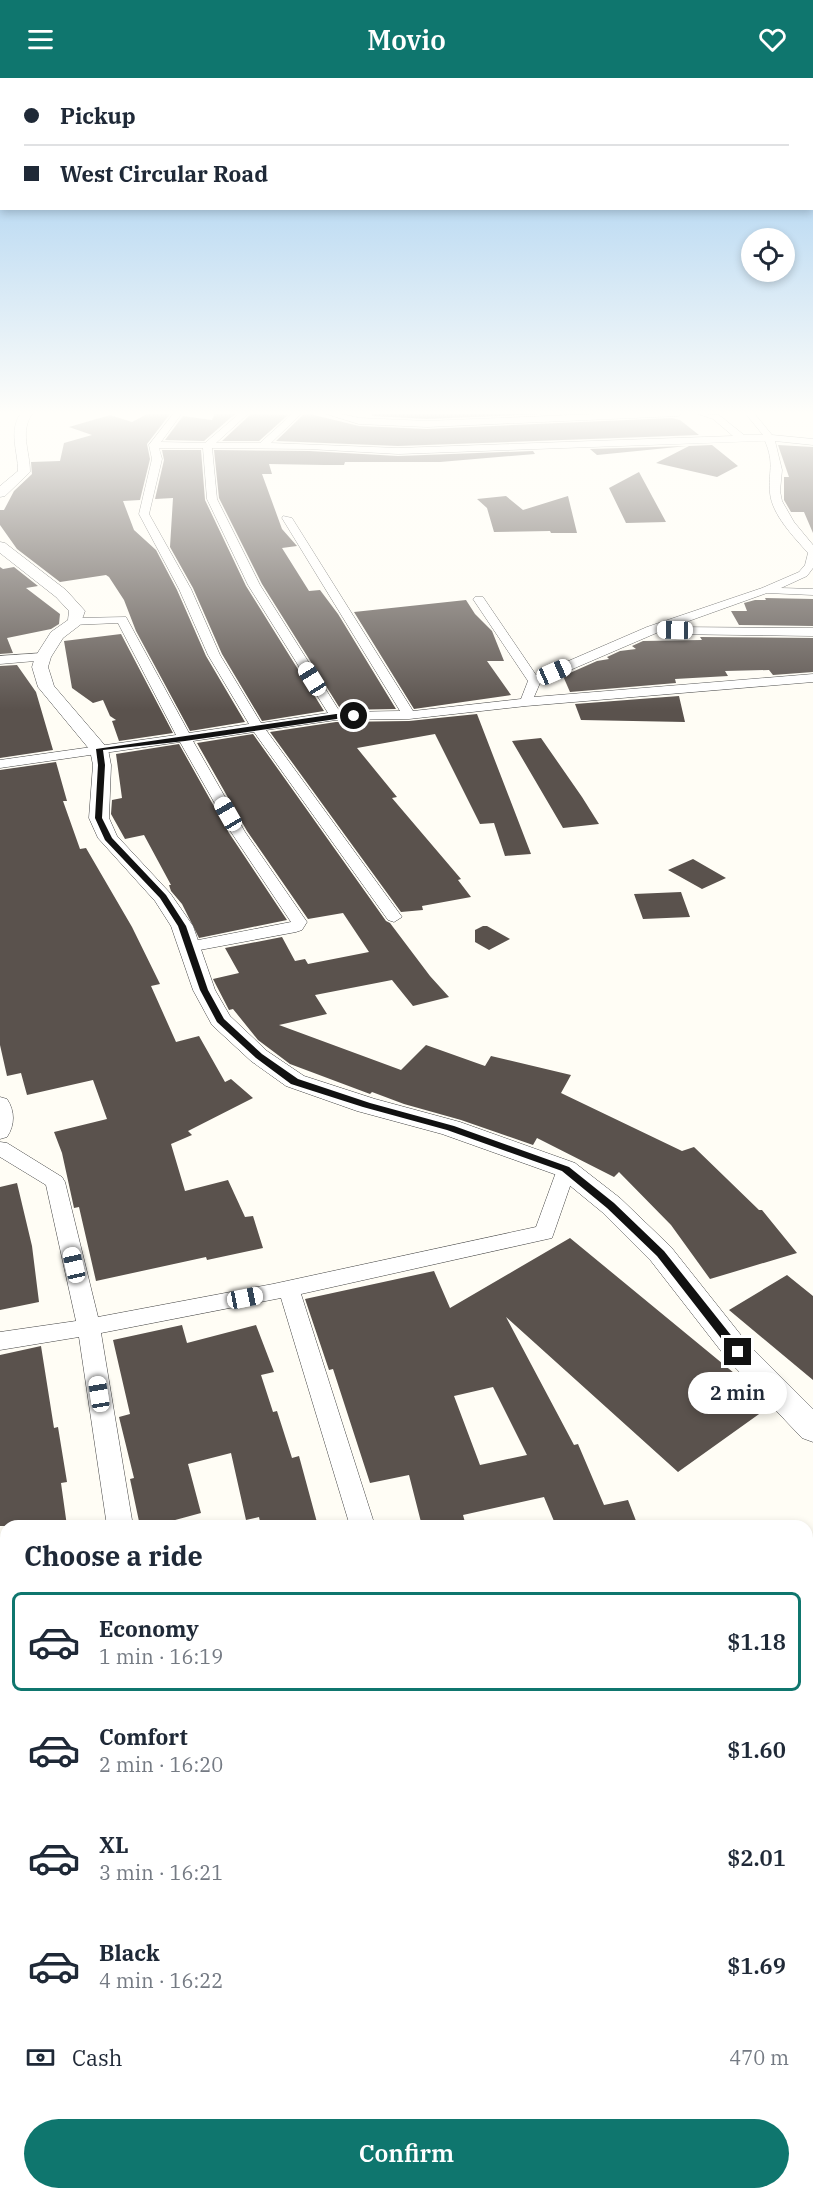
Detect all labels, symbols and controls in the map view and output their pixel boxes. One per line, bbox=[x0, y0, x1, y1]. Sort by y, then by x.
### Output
text: Movio bbox=[367, 22, 446, 57]
icon: menu bbox=[24, 23, 57, 56]
icon: heart bbox=[756, 23, 789, 56]
text: Pickup bbox=[60, 101, 136, 130]
text: West Circular Road bbox=[60, 159, 268, 188]
map controls bbox=[741, 228, 795, 282]
button: locate bbox=[741, 228, 795, 282]
car bbox=[657, 621, 693, 639]
car bbox=[534, 656, 574, 688]
car bbox=[295, 659, 329, 699]
route start bbox=[340, 702, 367, 729]
car bbox=[211, 794, 245, 834]
car bbox=[61, 1245, 87, 1285]
car bbox=[226, 1286, 264, 1310]
route end bbox=[724, 1338, 751, 1365]
callout: 2 min bbox=[688, 1373, 788, 1415]
car bbox=[87, 1375, 111, 1413]
text: 2 min bbox=[710, 1379, 765, 1406]
text: Choose a ride bbox=[24, 1538, 203, 1573]
text: Economy bbox=[99, 1614, 199, 1643]
icon: car bbox=[27, 1615, 81, 1669]
text: $1.18 bbox=[727, 1627, 786, 1656]
text: 1 min · 16:19 bbox=[99, 1643, 223, 1670]
text: Comfort bbox=[99, 1722, 188, 1751]
icon: car bbox=[27, 1723, 81, 1777]
text: $1.60 bbox=[727, 1735, 786, 1764]
text: 2 min · 16:20 bbox=[99, 1751, 223, 1778]
text: XL bbox=[99, 1830, 129, 1859]
icon: car bbox=[27, 1831, 81, 1885]
text: $2.01 bbox=[727, 1843, 786, 1872]
text: 3 min · 16:21 bbox=[99, 1859, 223, 1886]
text: Black bbox=[99, 1938, 160, 1967]
icon: car bbox=[27, 1939, 81, 1993]
text: $1.69 bbox=[727, 1951, 786, 1980]
text: 4 min · 16:22 bbox=[99, 1967, 223, 1994]
icon: cash bbox=[24, 2041, 57, 2074]
text: Cash bbox=[72, 2043, 123, 2072]
text: 470 m bbox=[729, 2044, 789, 2071]
button: Confirm bbox=[24, 2119, 789, 2188]

